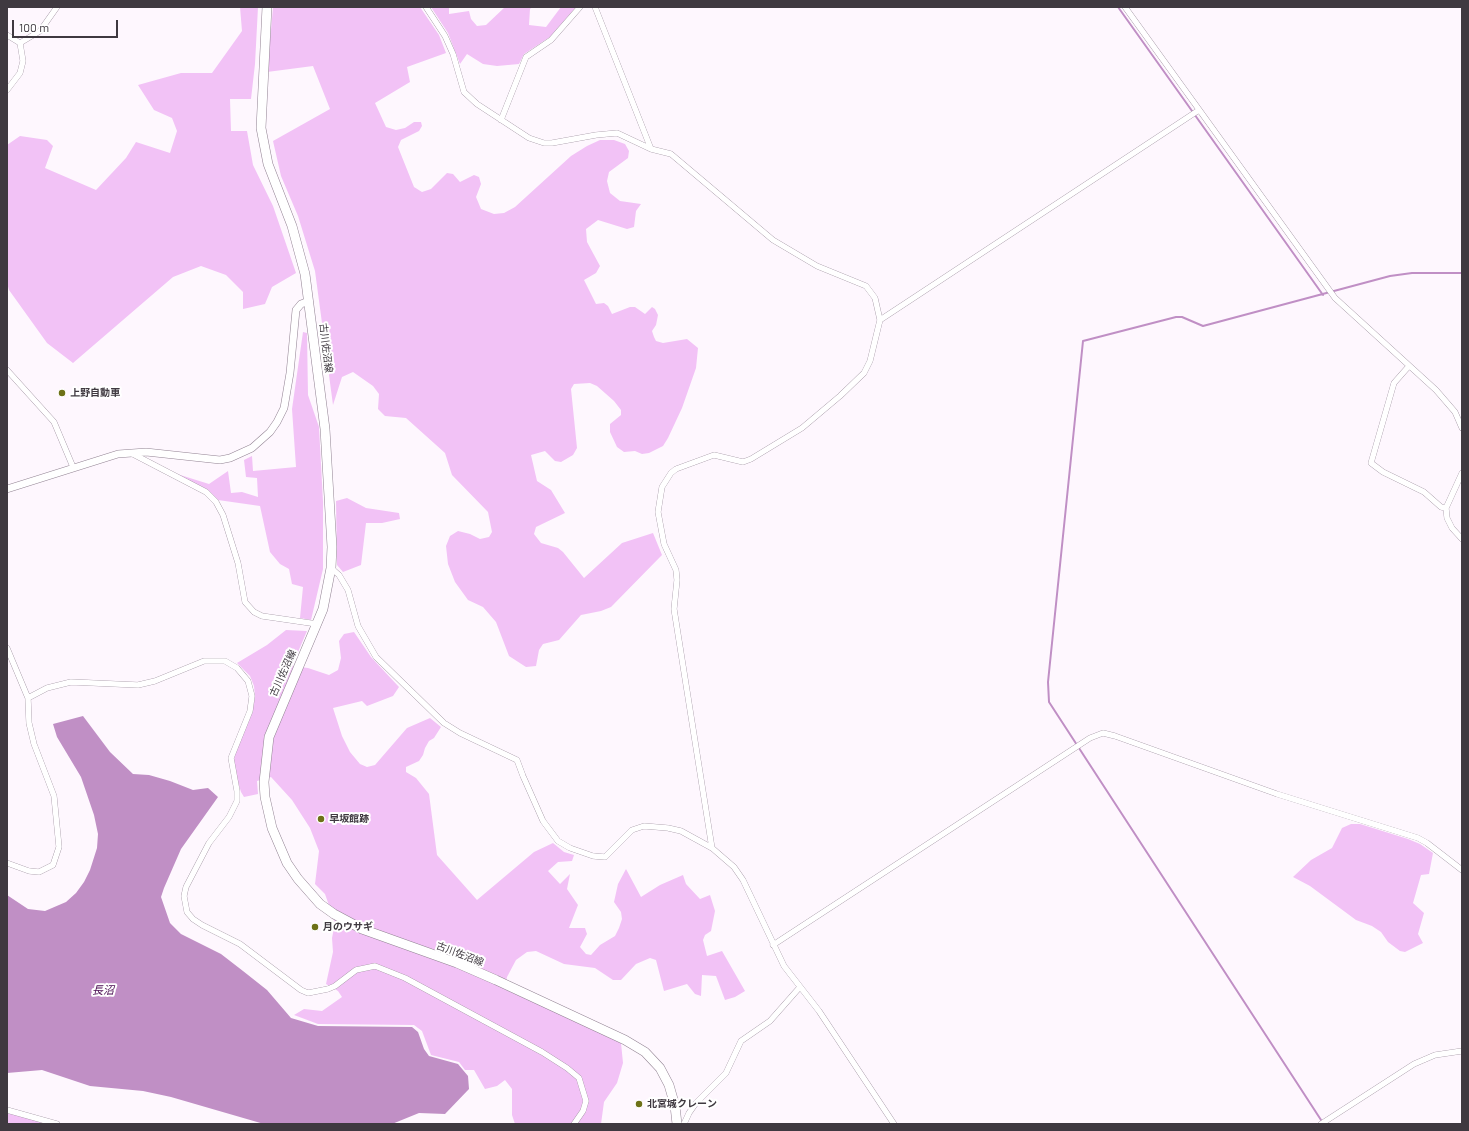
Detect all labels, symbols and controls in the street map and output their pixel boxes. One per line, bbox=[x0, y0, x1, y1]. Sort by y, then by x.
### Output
scale bar bbox=[14, 12, 120, 38]
text: 100 m bbox=[19, 20, 49, 34]
street label: 古川佐沼線 bbox=[317, 322, 335, 374]
place label: 上野自動車 bbox=[70, 387, 120, 399]
marker: 上野自動車 bbox=[57, 388, 67, 398]
street label: 古川佐沼線 bbox=[267, 648, 299, 698]
place label: 早坂館跡 bbox=[329, 813, 369, 825]
marker: 早坂館跡 bbox=[316, 814, 326, 824]
place label: 月のウサギ bbox=[323, 921, 373, 933]
marker: 月のウサギ bbox=[310, 922, 320, 932]
street label: 古川佐沼線 bbox=[435, 939, 485, 969]
water label: 長沼 bbox=[92, 983, 114, 997]
place label: 北宮城クレーン bbox=[647, 1098, 717, 1110]
marker: 北宮城クレーン bbox=[634, 1099, 644, 1109]

